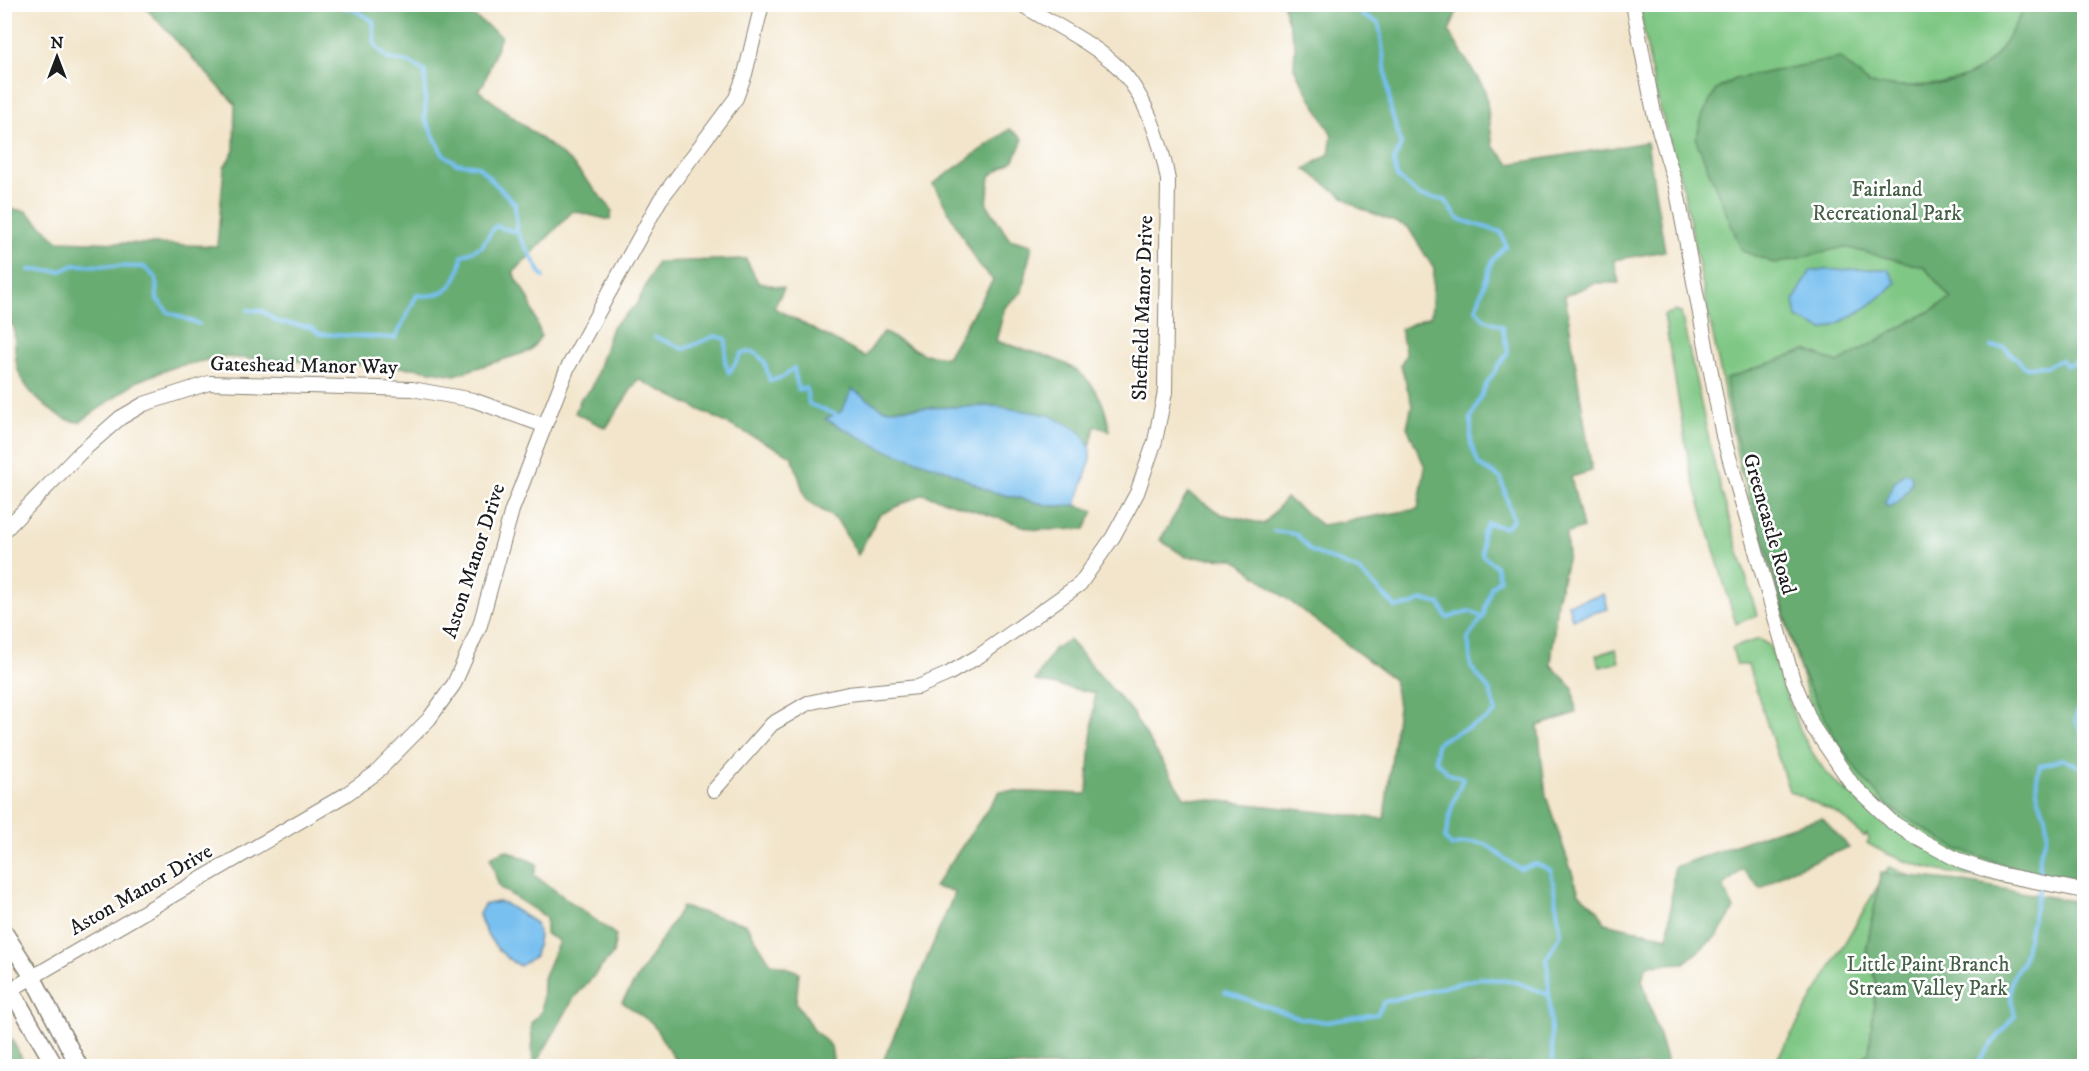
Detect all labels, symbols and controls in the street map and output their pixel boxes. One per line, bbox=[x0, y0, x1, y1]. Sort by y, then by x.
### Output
north arrow bbox=[27, 27, 87, 87]
text: N bbox=[50, 33, 64, 53]
park label: Fairland Recreational Park bbox=[1812, 177, 1962, 227]
street label: Sheffield Manor Drive bbox=[1127, 215, 1159, 401]
street label: Gateshead Manor Way bbox=[210, 351, 399, 381]
street label: Greencastle Road bbox=[1736, 451, 1802, 598]
street label: Aston Manor Drive bbox=[437, 480, 511, 642]
street label: Aston Manor Drive bbox=[65, 838, 217, 942]
park label: Little Paint Branch Stream Valley Park bbox=[1847, 952, 2009, 1002]

